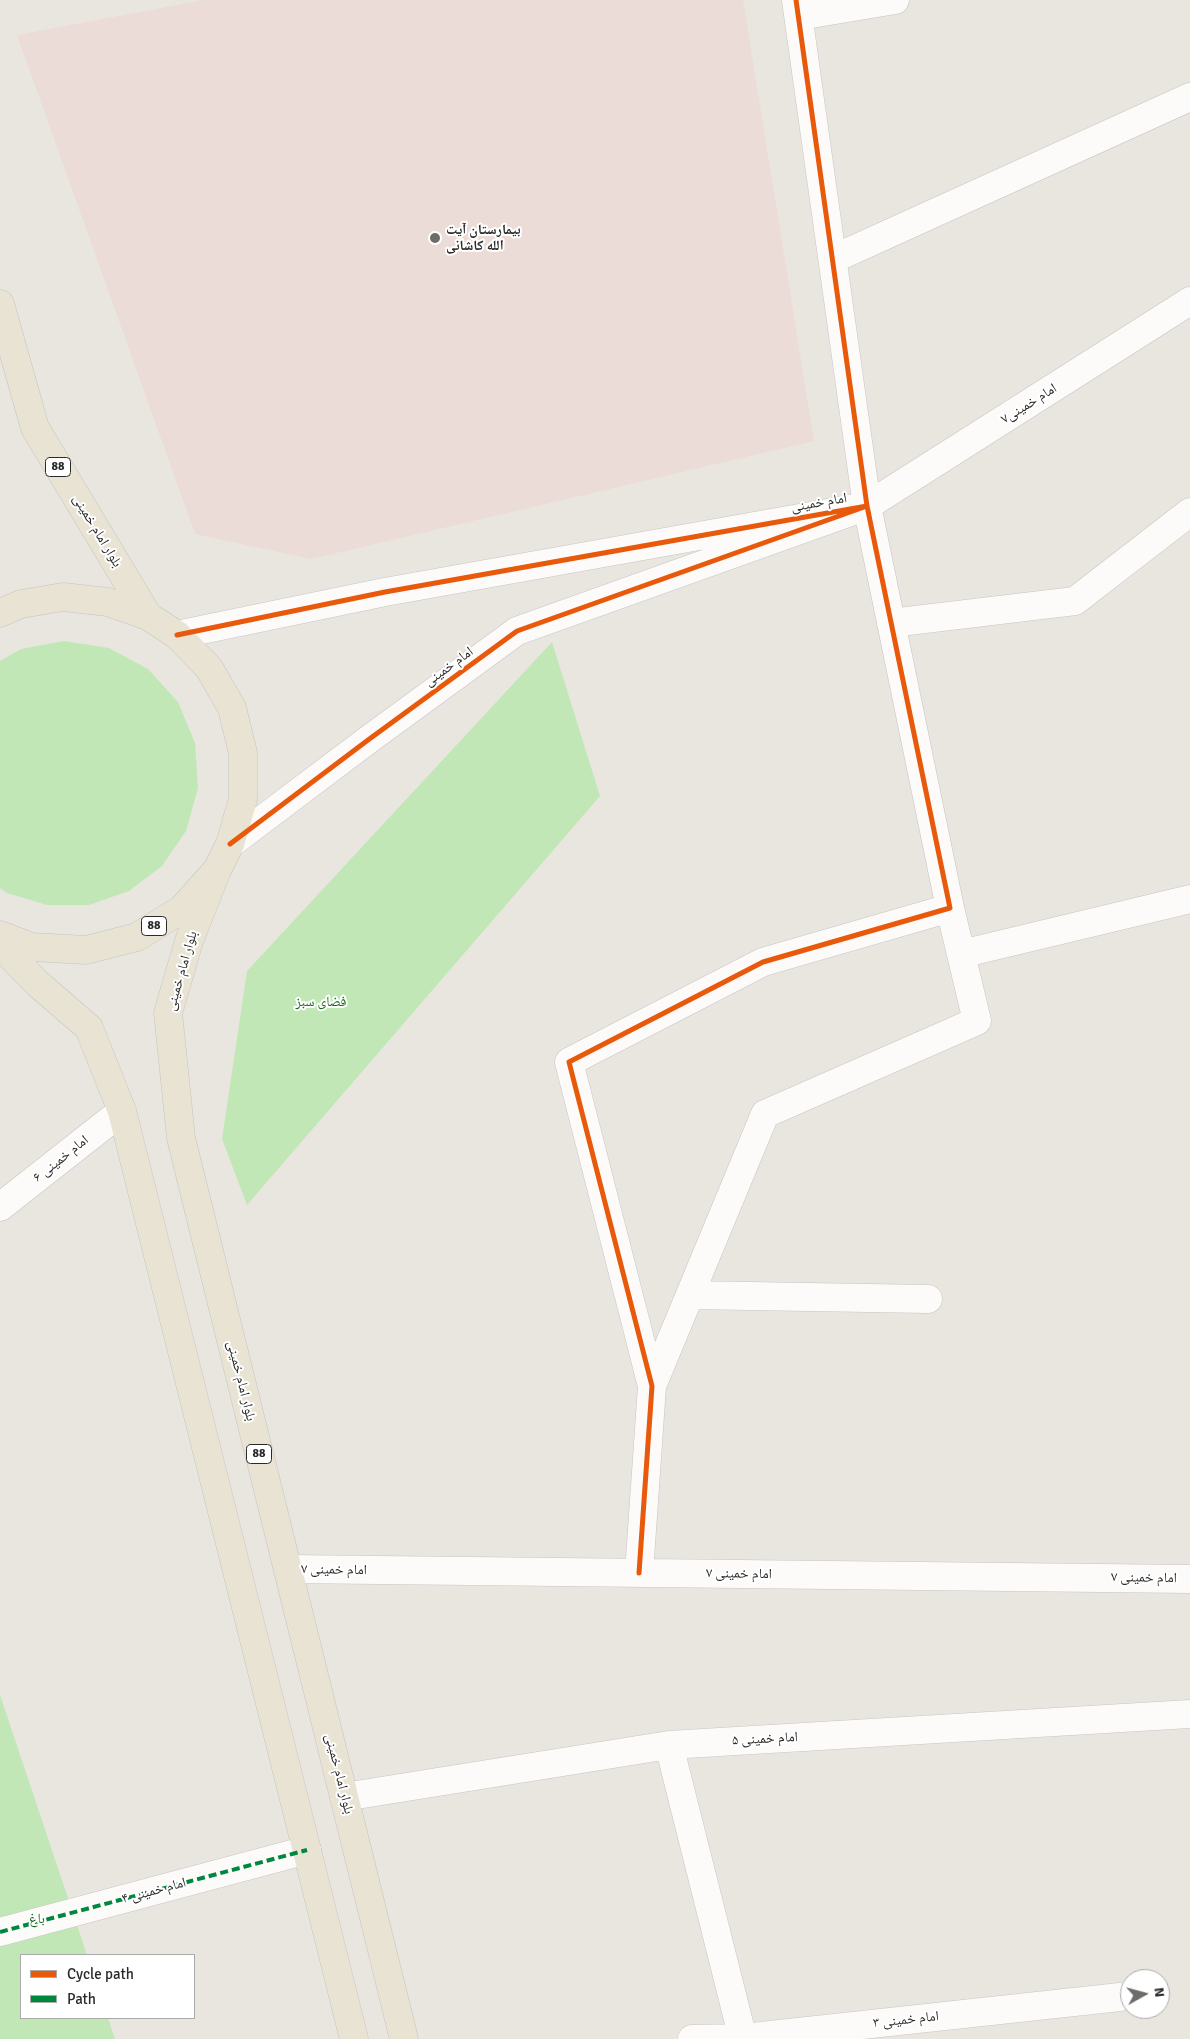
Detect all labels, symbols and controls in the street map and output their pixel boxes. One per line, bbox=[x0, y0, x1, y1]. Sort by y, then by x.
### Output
place label: بیمارستان آیت الله کاشانی bbox=[446, 222, 521, 254]
marker: بیمارستان آیت الله کاشانی bbox=[428, 231, 442, 245]
street label: امام خمینی۷ bbox=[998, 380, 1060, 428]
road number: 88 bbox=[46, 458, 70, 477]
street label: امام خمینی bbox=[790, 490, 848, 516]
street label: بلوار امام خمینی bbox=[69, 491, 125, 571]
street label: امام خمینی bbox=[421, 644, 477, 690]
road number: 88 bbox=[142, 916, 166, 936]
street label: بلوار امام خمینی bbox=[163, 929, 201, 1013]
park label: فضای سبز bbox=[295, 994, 347, 1010]
street label: امام خمینی ۶ bbox=[30, 1132, 92, 1186]
street label: بلوار امام خمینی bbox=[223, 1339, 259, 1423]
road number: 88 bbox=[246, 1445, 272, 1464]
street label: امام خمینی ۷ bbox=[301, 1561, 367, 1579]
street label: امام خمینی ۷ bbox=[706, 1565, 772, 1583]
street label: امام خمینی ۷ bbox=[1111, 1569, 1177, 1587]
street label: امام خمینی ۵ bbox=[732, 1729, 798, 1749]
street label: بلوار امام خمینی bbox=[321, 1732, 357, 1816]
street label: امام خمینی ۴ bbox=[120, 1874, 188, 1908]
park label: باغ bbox=[29, 1911, 45, 1927]
legend bbox=[20, 1954, 195, 2019]
text: Cycle path bbox=[67, 1965, 134, 1983]
north arrow bbox=[1120, 1969, 1170, 2019]
text: N bbox=[1150, 1986, 1168, 1998]
text: Path bbox=[67, 1990, 96, 2008]
street label: امام خمینی ۳ bbox=[872, 2008, 940, 2032]

